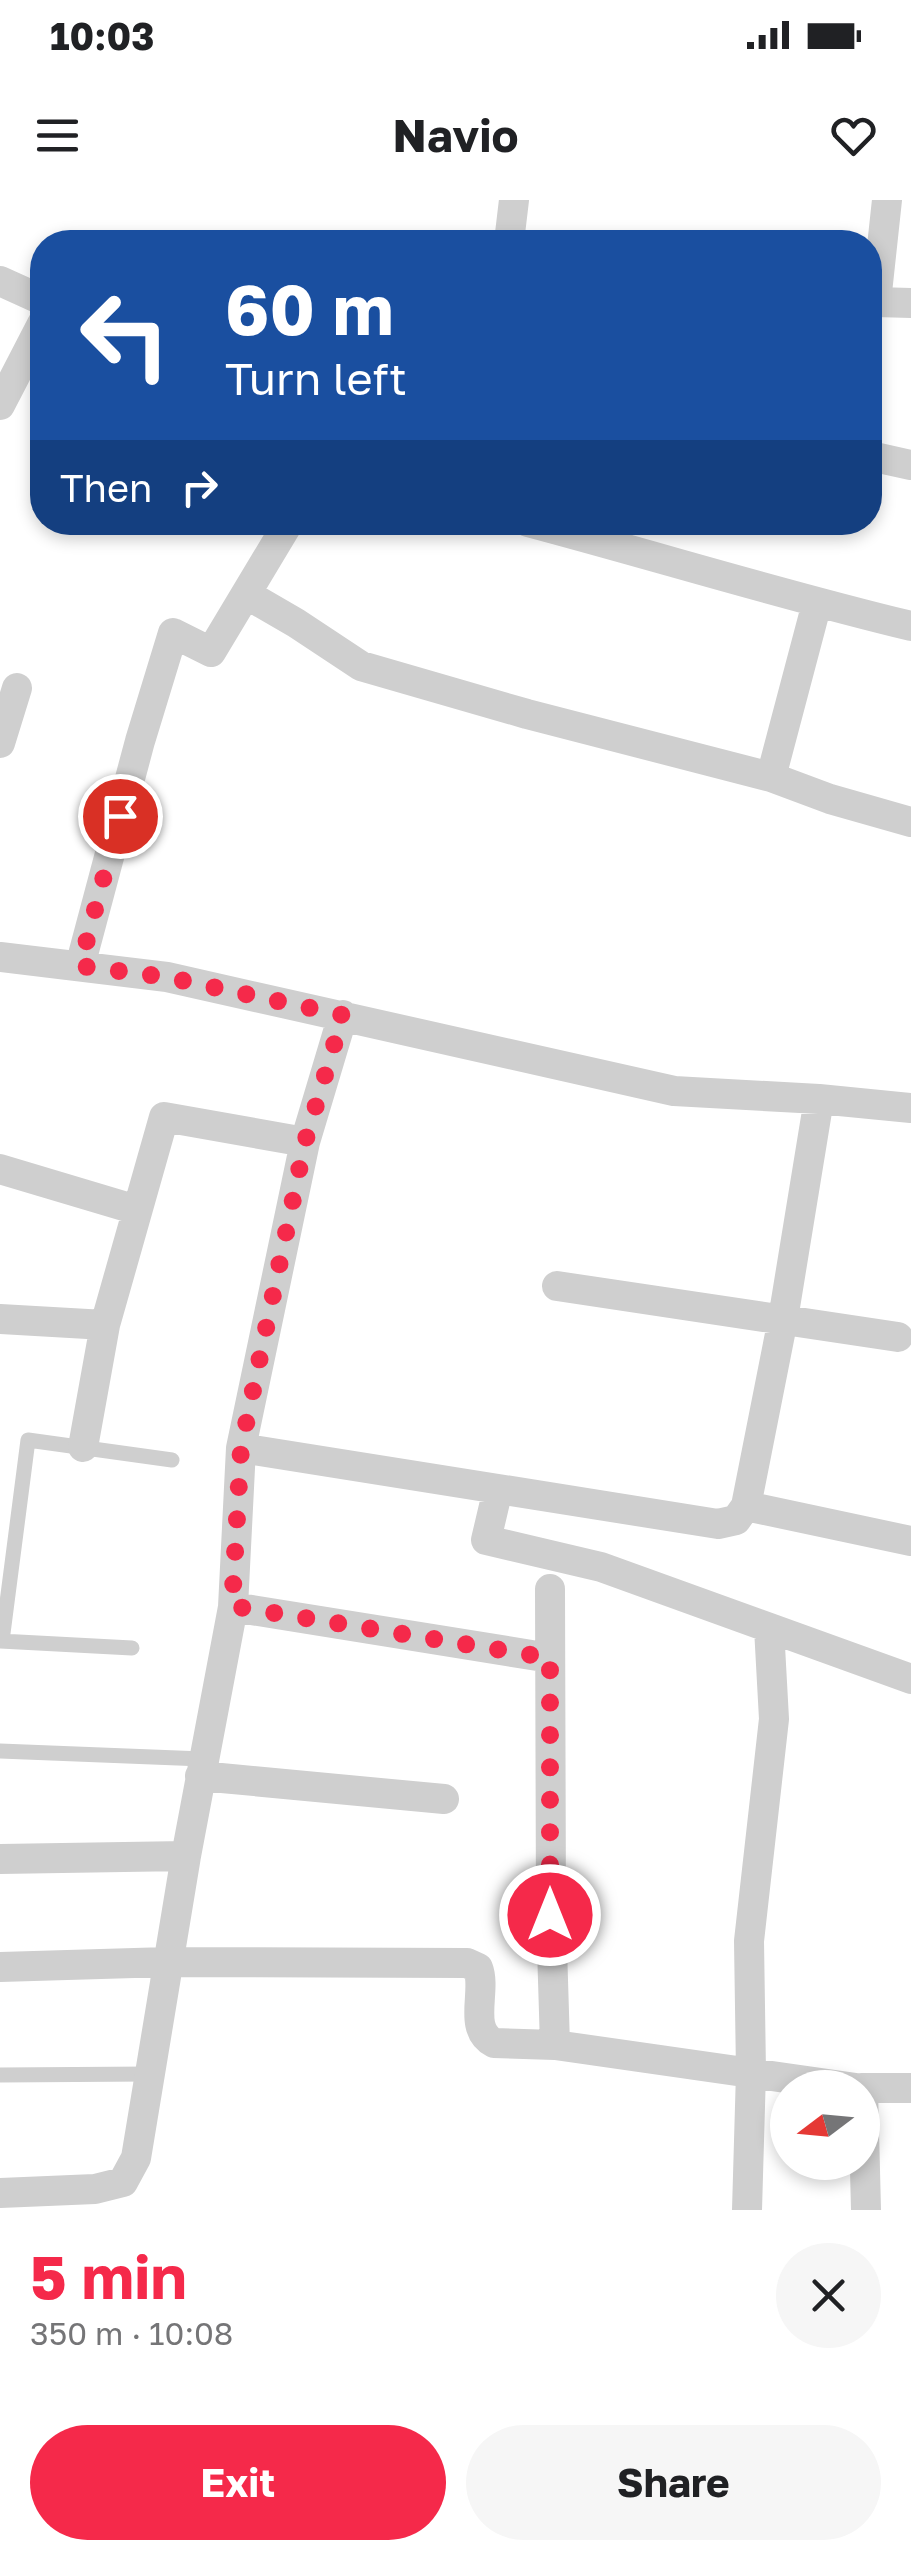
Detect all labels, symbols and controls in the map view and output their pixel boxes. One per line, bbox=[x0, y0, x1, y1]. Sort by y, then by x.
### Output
text: 10:03 bbox=[50, 13, 154, 58]
icon: menu bbox=[30, 108, 85, 163]
text: Navio bbox=[393, 108, 518, 162]
icon: heart bbox=[826, 108, 881, 163]
text: 60 m bbox=[225, 266, 394, 350]
icon: left bbox=[60, 270, 190, 400]
text: Turn left bbox=[225, 351, 407, 405]
icon: right bbox=[172, 460, 227, 515]
text: Then bbox=[60, 465, 152, 510]
pin bbox=[78, 774, 163, 859]
icon: arrive bbox=[93, 789, 148, 844]
position arrow bbox=[498, 1863, 602, 1967]
north arrow bbox=[770, 2070, 880, 2180]
map controls bbox=[770, 2070, 880, 2180]
text: 5 min bbox=[30, 2240, 187, 2312]
button: close bbox=[776, 2243, 881, 2348]
text: 350 m · 10:08 bbox=[30, 2314, 233, 2352]
button: Exit bbox=[30, 2425, 446, 2540]
button: Share bbox=[466, 2425, 881, 2540]

